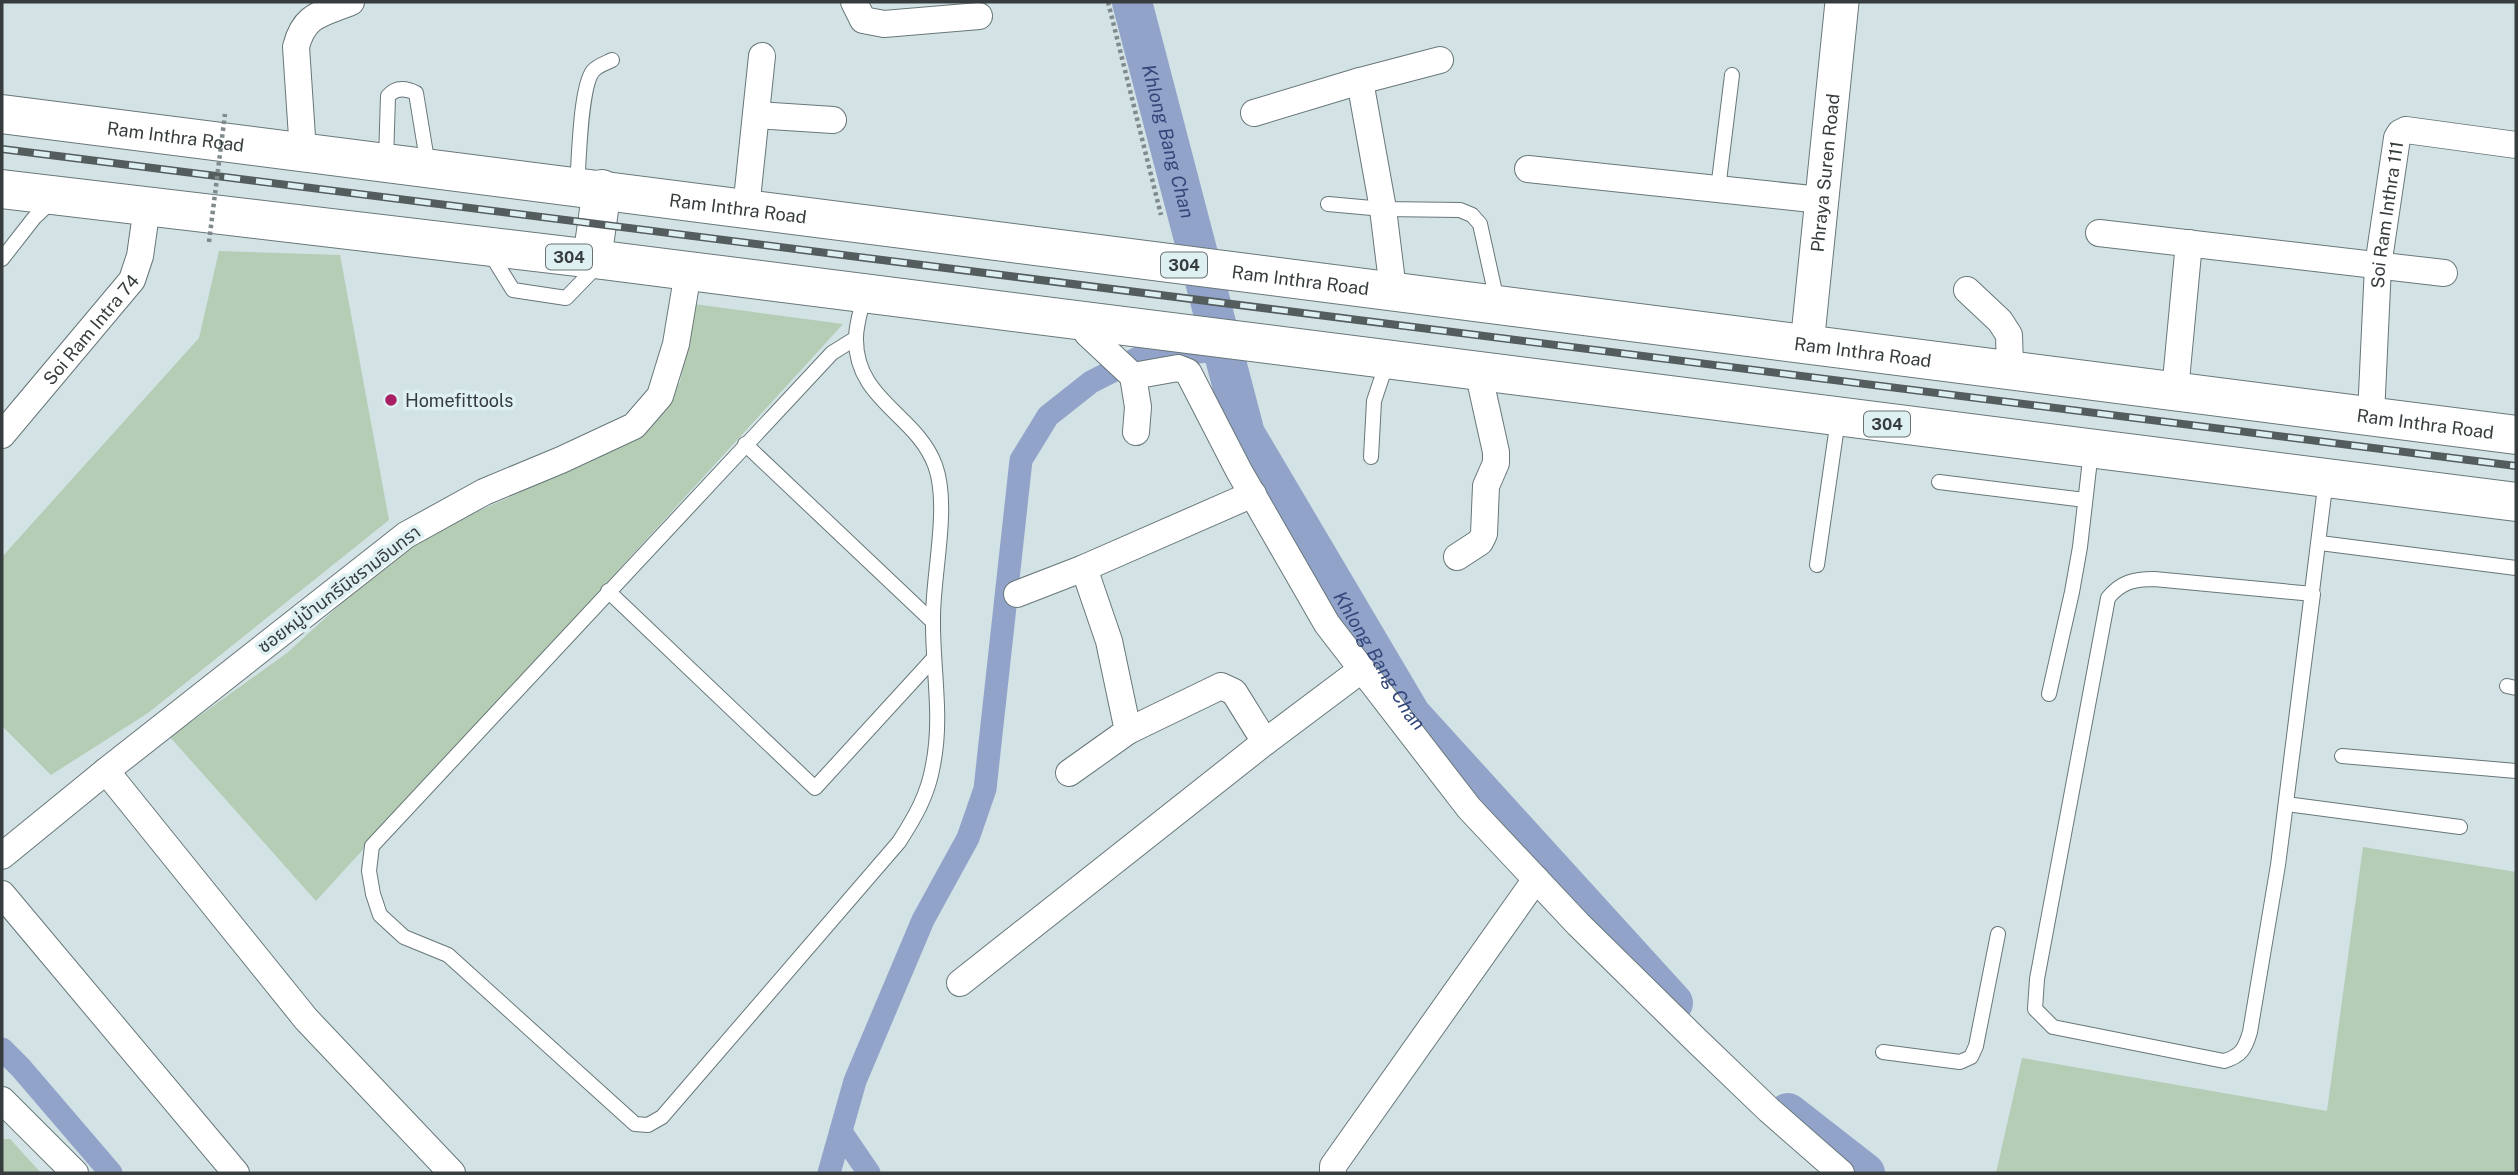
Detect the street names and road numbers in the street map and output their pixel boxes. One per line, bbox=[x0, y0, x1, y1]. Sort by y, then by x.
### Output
street label: Phraya Suren Road bbox=[1806, 93, 1843, 253]
street label: Ram Inthra Road bbox=[106, 117, 245, 155]
street label: Soi Ram Inthra 111 bbox=[2366, 140, 2407, 289]
street label: Ram Inthra Road bbox=[668, 189, 808, 227]
road number: 304 bbox=[546, 244, 592, 270]
road number: 304 bbox=[1161, 252, 1207, 278]
street label: Ram Inthra Road bbox=[1231, 261, 1370, 299]
street label: Soi Ram Intra 74 bbox=[38, 270, 143, 389]
street label: Ram Inthra Road bbox=[1793, 332, 1933, 371]
street label: Ram Inthra Road bbox=[2355, 404, 2495, 443]
road number: 304 bbox=[1864, 412, 1910, 436]
street label: ซอยหมู่บ้านกรีนิชรามอินทรา bbox=[254, 521, 426, 659]

